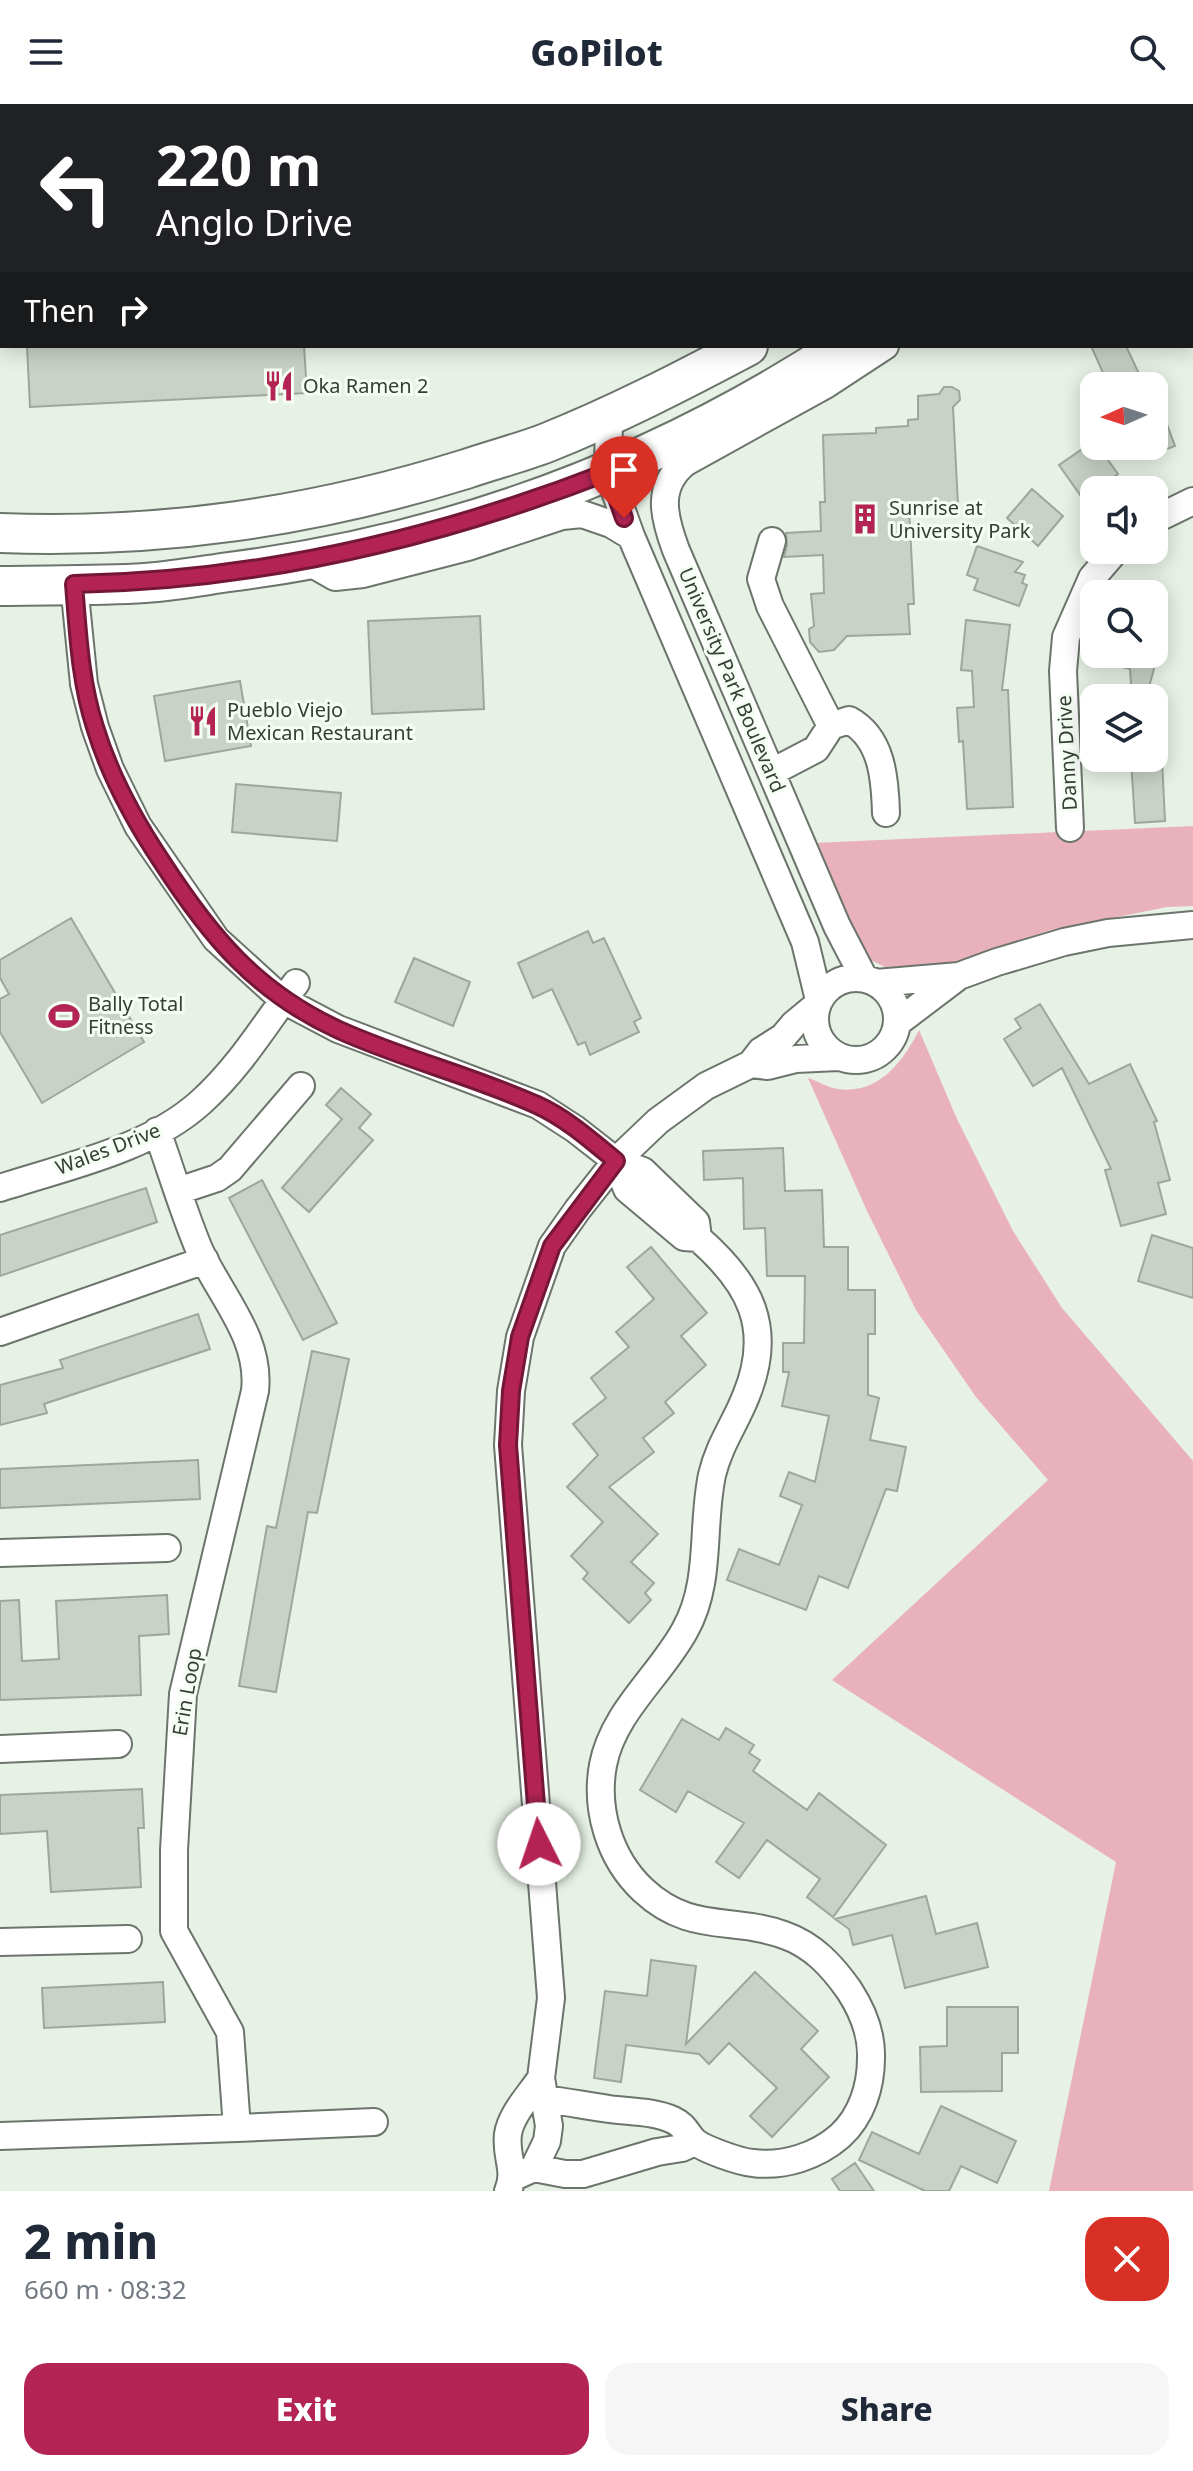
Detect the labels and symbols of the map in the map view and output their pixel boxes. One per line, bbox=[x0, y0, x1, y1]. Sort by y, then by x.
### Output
restaurant icon: Oka Ramen 2 bbox=[262, 369, 296, 403]
place label: Oka Ramen 2 bbox=[303, 372, 428, 399]
north arrow bbox=[1080, 372, 1168, 460]
pin bbox=[590, 436, 658, 518]
place label: Sunrise at University Park bbox=[889, 494, 1031, 544]
building icon: Sunrise at University Park bbox=[848, 502, 882, 536]
street label: University Park Boulevard bbox=[673, 563, 792, 796]
street label: Danny Drive bbox=[1050, 695, 1083, 811]
place label: Pueblo Viejo Mexican Restaurant bbox=[227, 696, 413, 746]
restaurant icon: Pueblo Viejo Mexican Restaurant bbox=[186, 704, 220, 738]
place label: Bally Total Fitness bbox=[88, 990, 183, 1040]
sports icon: Bally Total Fitness bbox=[47, 999, 81, 1033]
street label: Wales Drive bbox=[52, 1116, 164, 1181]
street label: Erin Loop bbox=[165, 1646, 208, 1738]
position arrow bbox=[497, 1802, 581, 1886]

